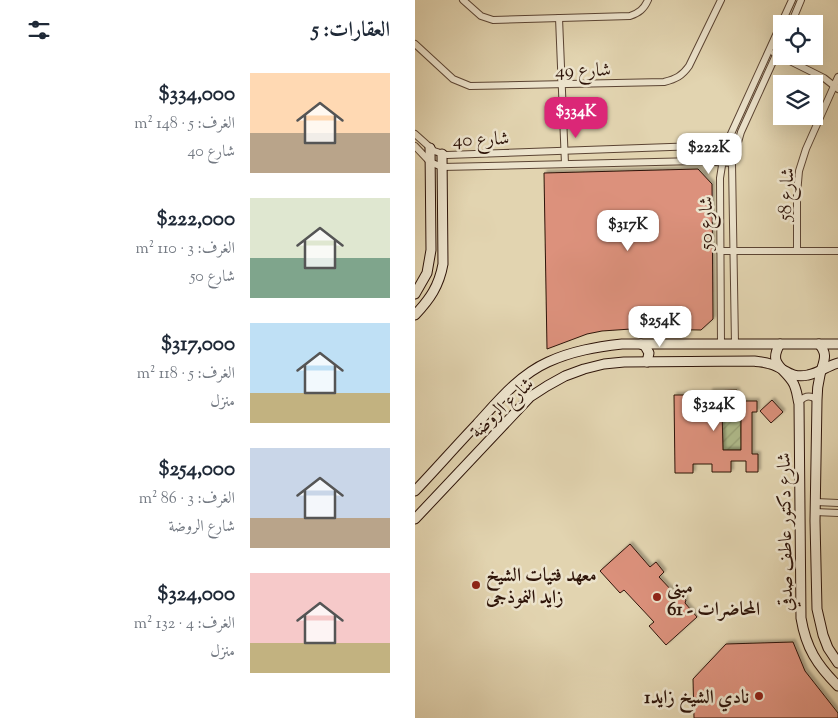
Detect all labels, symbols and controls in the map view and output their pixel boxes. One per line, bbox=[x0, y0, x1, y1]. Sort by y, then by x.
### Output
map controls bbox=[773, 15, 823, 125]
button: locate bbox=[773, 15, 823, 65]
icon: filters bbox=[25, 16, 53, 44]
text: العقارات: 5 bbox=[312, 16, 390, 46]
street label: شارع 49 bbox=[555, 58, 611, 85]
button: layers bbox=[773, 75, 823, 125]
text: $334,000 bbox=[158, 80, 235, 110]
icon: home bbox=[290, 93, 350, 153]
pin: $334K bbox=[541, 96, 611, 139]
text: $334K bbox=[555, 101, 597, 124]
text: الغرف: 5 · 148 m² bbox=[134, 113, 235, 136]
street label: شارع 40 bbox=[452, 126, 510, 155]
pin: $222K bbox=[674, 132, 744, 175]
text: $222K bbox=[688, 137, 730, 160]
text: شارع 40 bbox=[187, 141, 235, 164]
street label: شارع 58 bbox=[772, 167, 803, 223]
street label: شارع 50 bbox=[694, 196, 721, 251]
text: $222,000 bbox=[156, 205, 235, 235]
pin: $317K bbox=[593, 210, 663, 252]
text: $317K bbox=[608, 214, 648, 237]
icon: home bbox=[290, 218, 350, 278]
text: الغرف: 3 · 110 m² bbox=[136, 238, 235, 261]
text: شارع 50 bbox=[190, 266, 235, 289]
pin: $254K bbox=[625, 306, 695, 348]
text: $254K bbox=[639, 310, 681, 333]
text: $317,000 bbox=[161, 330, 235, 360]
icon: home bbox=[290, 343, 350, 403]
text: الغرف: 5 · 118 m² bbox=[137, 363, 235, 386]
street label: شارع الروضة bbox=[465, 372, 541, 446]
pin: $324K bbox=[679, 390, 749, 432]
text: منزل bbox=[210, 391, 235, 414]
text: $324K bbox=[693, 394, 735, 417]
street label: شارع دكتور عاطف صدقي bbox=[772, 452, 801, 612]
text: $254,000 bbox=[158, 455, 235, 485]
icon: home bbox=[290, 468, 350, 528]
text: الغرف: 3 · 86 m² bbox=[139, 488, 235, 511]
text: شارع الروضة bbox=[169, 516, 235, 539]
place label: معهد فتيات الشيخ زايد النموذجى bbox=[485, 563, 597, 612]
place label: مبنى المحاضرات - 61 bbox=[667, 575, 760, 624]
marker: معهد فتيات الشيخ زايد النموذجى bbox=[470, 579, 482, 591]
text: $324,000 bbox=[157, 580, 235, 610]
marker: مبنى المحاضرات - 61 bbox=[651, 591, 663, 603]
icon: home bbox=[290, 593, 350, 653]
text: الغرف: 4 · 132 m² bbox=[134, 613, 235, 636]
text: منزل bbox=[210, 641, 235, 664]
place label: نادي الشيخ زايد1 bbox=[644, 685, 749, 714]
marker: نادي الشيخ زايد1 bbox=[753, 690, 765, 702]

